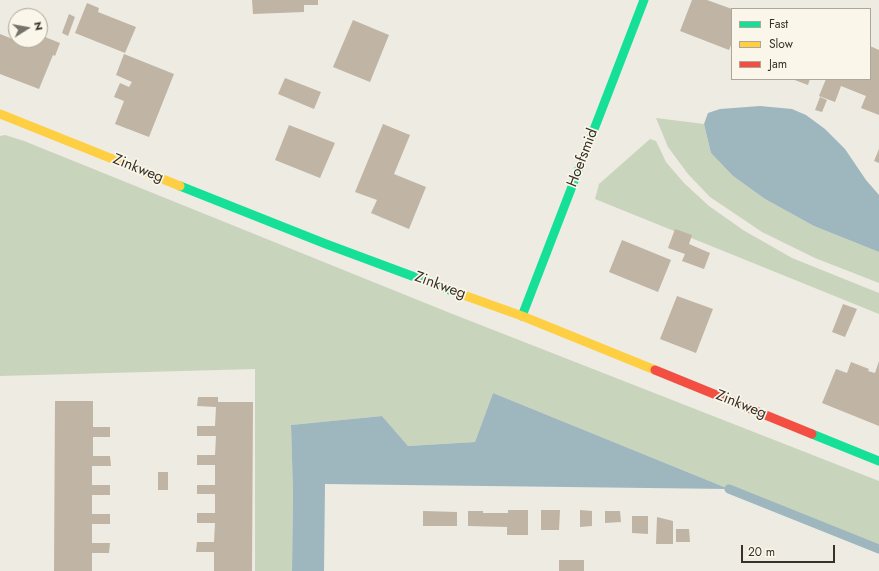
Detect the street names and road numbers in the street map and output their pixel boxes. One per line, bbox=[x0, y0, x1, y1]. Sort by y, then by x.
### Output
street label: Hoefsmid bbox=[564, 126, 602, 190]
street label: Zinkweg bbox=[110, 151, 166, 187]
street label: Zinkweg bbox=[412, 268, 468, 304]
street label: Zinkweg bbox=[713, 387, 769, 423]

